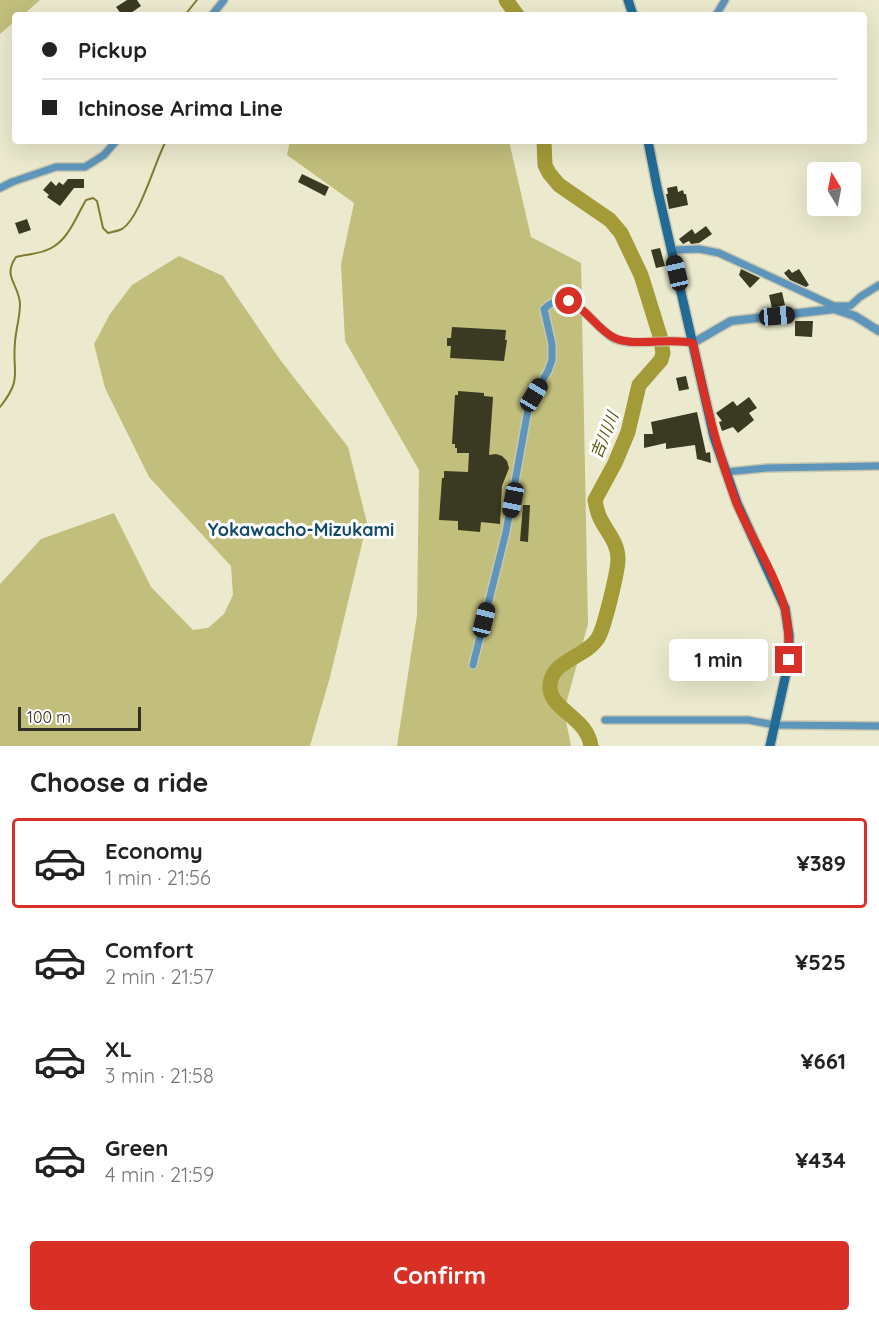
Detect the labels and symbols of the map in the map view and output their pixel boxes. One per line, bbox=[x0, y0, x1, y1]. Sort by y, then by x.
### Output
north arrow bbox=[807, 162, 861, 216]
car bbox=[664, 253, 690, 293]
route start bbox=[555, 287, 582, 314]
car bbox=[758, 305, 796, 327]
car bbox=[517, 375, 551, 415]
water label: 吉川川 bbox=[586, 407, 623, 461]
car bbox=[501, 481, 525, 519]
district label: Yokawacho-Mizukami bbox=[208, 518, 394, 541]
car bbox=[471, 600, 497, 640]
callout: 1 min bbox=[669, 639, 768, 681]
route end bbox=[775, 646, 802, 673]
scale bar bbox=[18, 704, 141, 732]

